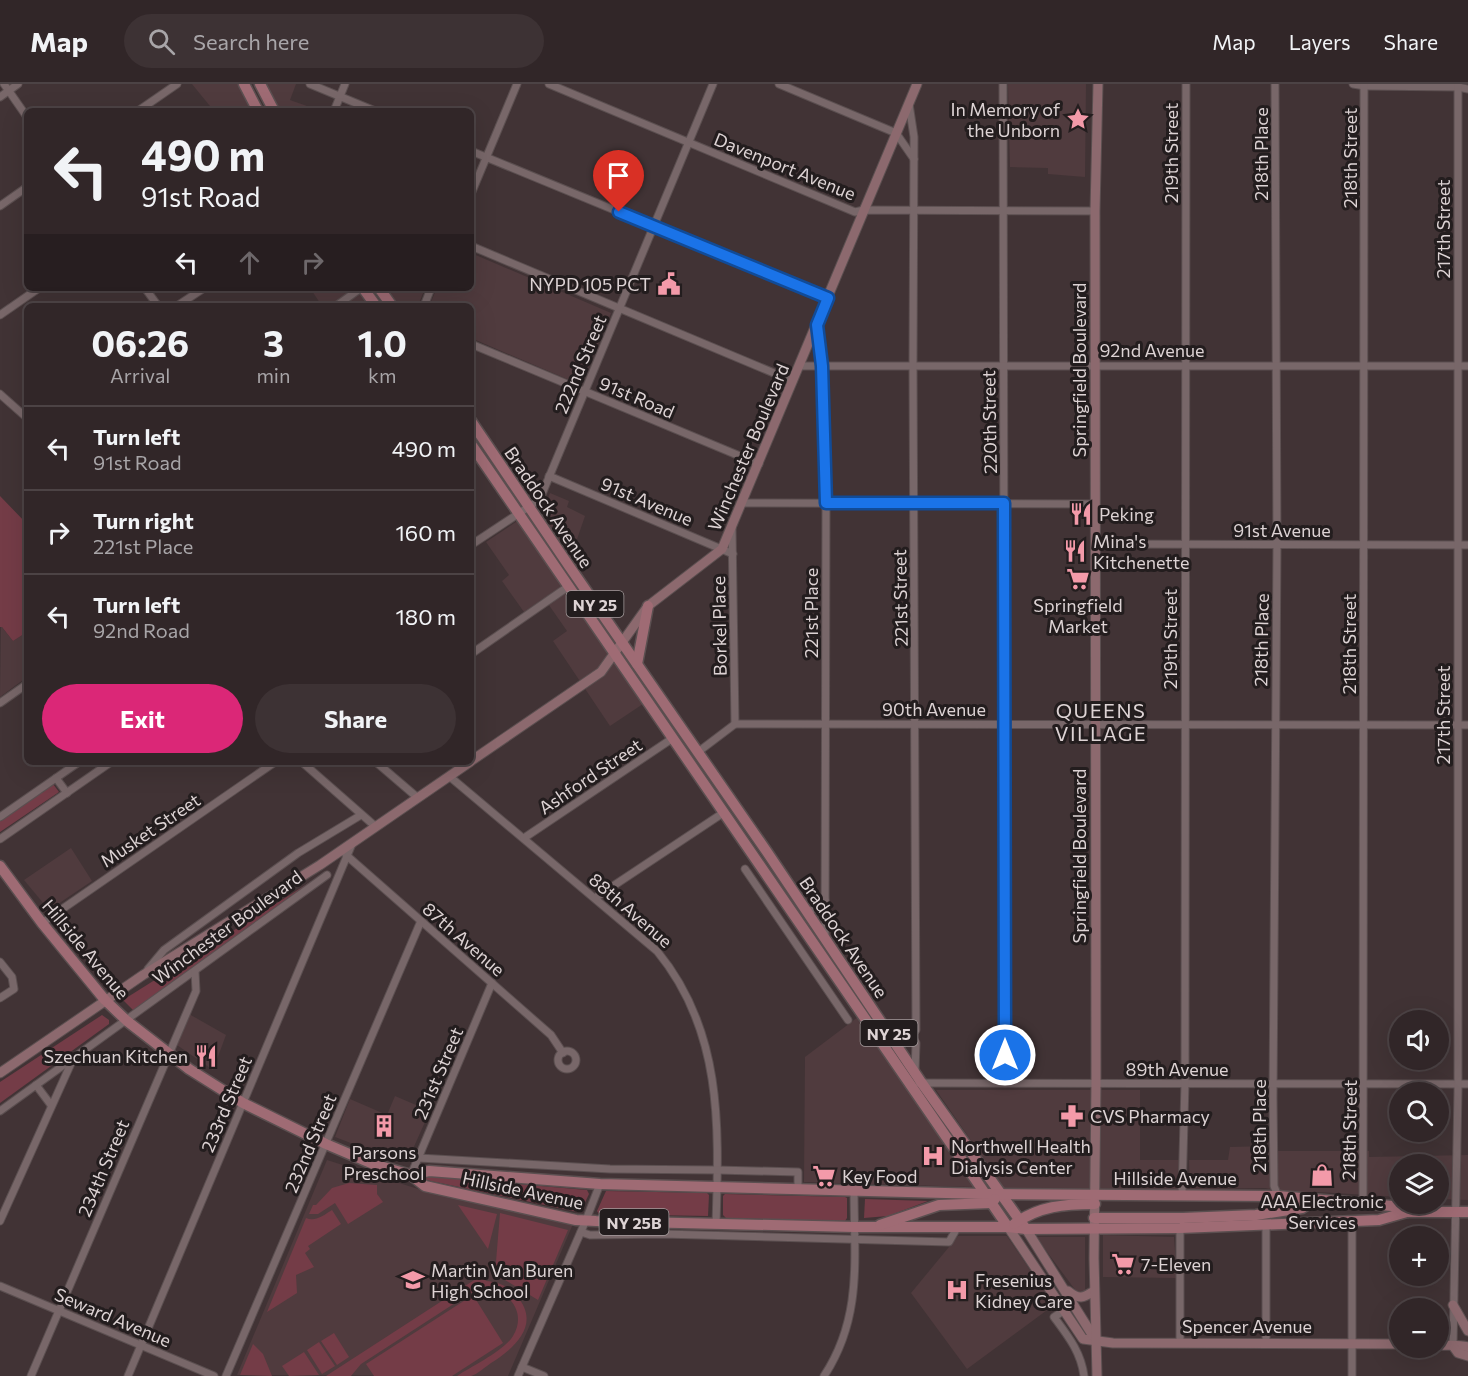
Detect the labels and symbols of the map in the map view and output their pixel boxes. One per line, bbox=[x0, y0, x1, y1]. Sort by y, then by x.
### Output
place label: In Memory of the Unborn bbox=[950, 98, 1061, 141]
street label: 219th Street bbox=[1160, 103, 1182, 203]
place icon: In Memory of the Unborn bbox=[1065, 106, 1091, 132]
street label: 218th Place bbox=[1250, 107, 1272, 201]
street label: 218th Street bbox=[1339, 108, 1361, 208]
street label: Davenport Avenue bbox=[711, 128, 859, 204]
pin bbox=[593, 150, 644, 212]
street label: 217th Street bbox=[1432, 179, 1454, 279]
public building icon: NYPD 105 PCT bbox=[656, 271, 682, 297]
place label: NYPD 105 PCT bbox=[529, 273, 651, 295]
street label: Springfield Boulevard bbox=[1068, 283, 1090, 457]
street label: 222nd Street bbox=[549, 311, 611, 417]
street label: 92nd Avenue bbox=[1099, 339, 1205, 361]
street label: Winchester Boulevard bbox=[703, 360, 793, 534]
street label: 220th Street bbox=[977, 370, 1001, 474]
street label: 91st Road bbox=[596, 371, 678, 423]
street label: Braddock Avenue bbox=[500, 442, 598, 572]
street label: 91st Avenue bbox=[598, 472, 696, 530]
restaurant icon: Peking bbox=[1068, 501, 1094, 527]
place label: Peking bbox=[1099, 503, 1154, 525]
street label: 91st Avenue bbox=[1233, 519, 1331, 541]
place label: Mina's Kitchenette bbox=[1093, 530, 1189, 573]
restaurant icon: Mina's Kitchenette bbox=[1062, 538, 1088, 564]
street label: 221st Street bbox=[888, 549, 912, 647]
supermarket icon: Springfield Market bbox=[1065, 566, 1091, 592]
street label: 221st Place bbox=[800, 568, 822, 658]
street label: Borkel Place bbox=[707, 576, 731, 676]
street label: 219th Street bbox=[1159, 589, 1181, 689]
road number: NY 25 bbox=[566, 591, 624, 617]
street label: 218th Place bbox=[1249, 593, 1273, 687]
place label: Springfield Market bbox=[1033, 594, 1123, 637]
street label: 218th Street bbox=[1338, 594, 1360, 694]
street label: 217th Street bbox=[1432, 665, 1454, 765]
street label: 90th Avenue bbox=[882, 698, 986, 720]
district label: QUEENS VILLAGE bbox=[1055, 698, 1147, 745]
street label: Ashford Street bbox=[534, 733, 646, 819]
street label: Springfield Boulevard bbox=[1068, 769, 1090, 943]
street label: Musket Street bbox=[96, 788, 204, 872]
street label: Winchester Boulevard bbox=[148, 865, 306, 989]
street label: 88th Avenue bbox=[585, 868, 677, 952]
street label: Braddock Avenue bbox=[795, 872, 893, 1002]
street label: Hillside Avenue bbox=[38, 895, 134, 1003]
street label: 87th Avenue bbox=[418, 897, 510, 981]
road number: NY 25 bbox=[860, 1020, 918, 1046]
position arrow bbox=[973, 1023, 1037, 1087]
street label: 231st Street bbox=[409, 1024, 467, 1122]
restaurant icon: Szechuan Kitchen bbox=[193, 1043, 219, 1069]
place label: Szechuan Kitchen bbox=[44, 1045, 188, 1067]
street label: 233rd Street bbox=[196, 1053, 256, 1155]
street label: 89th Avenue bbox=[1126, 1058, 1229, 1080]
street label: 218th Place bbox=[1248, 1079, 1270, 1173]
street label: 218th Street bbox=[1337, 1080, 1361, 1180]
street label: 232nd Street bbox=[279, 1090, 341, 1196]
pharmacy icon: CVS Pharmacy bbox=[1059, 1103, 1085, 1129]
place label: CVS Pharmacy bbox=[1090, 1105, 1210, 1127]
building icon: Parsons Preschool bbox=[371, 1113, 397, 1139]
street label: 234th Street bbox=[73, 1116, 133, 1220]
place label: Northwell Health Dialysis Center bbox=[951, 1135, 1091, 1178]
place label: Parsons Preschool bbox=[343, 1141, 425, 1184]
hospital icon: Northwell Health Dialysis Center bbox=[920, 1143, 946, 1169]
shop icon: AAA Electronic Services bbox=[1309, 1162, 1335, 1188]
supermarket icon: Key Food bbox=[811, 1163, 837, 1189]
place label: Key Food bbox=[842, 1165, 917, 1187]
street label: Hillside Avenue bbox=[460, 1166, 586, 1214]
street label: Hillside Avenue bbox=[1113, 1167, 1237, 1189]
place label: AAA Electronic Services bbox=[1260, 1190, 1384, 1233]
road number: NY 25B bbox=[600, 1209, 668, 1235]
supermarket icon: 7-Eleven bbox=[1110, 1251, 1136, 1277]
place label: 7-Eleven bbox=[1141, 1253, 1211, 1275]
place label: Martin Van Buren High School bbox=[431, 1259, 573, 1302]
school or university icon: Martin Van Buren High School bbox=[400, 1267, 426, 1293]
place label: Fresenius Kidney Care bbox=[975, 1269, 1073, 1312]
hospital icon: Fresenius Kidney Care bbox=[944, 1277, 970, 1303]
street label: Seward Avenue bbox=[52, 1283, 174, 1351]
street label: Spencer Avenue bbox=[1182, 1315, 1312, 1337]

